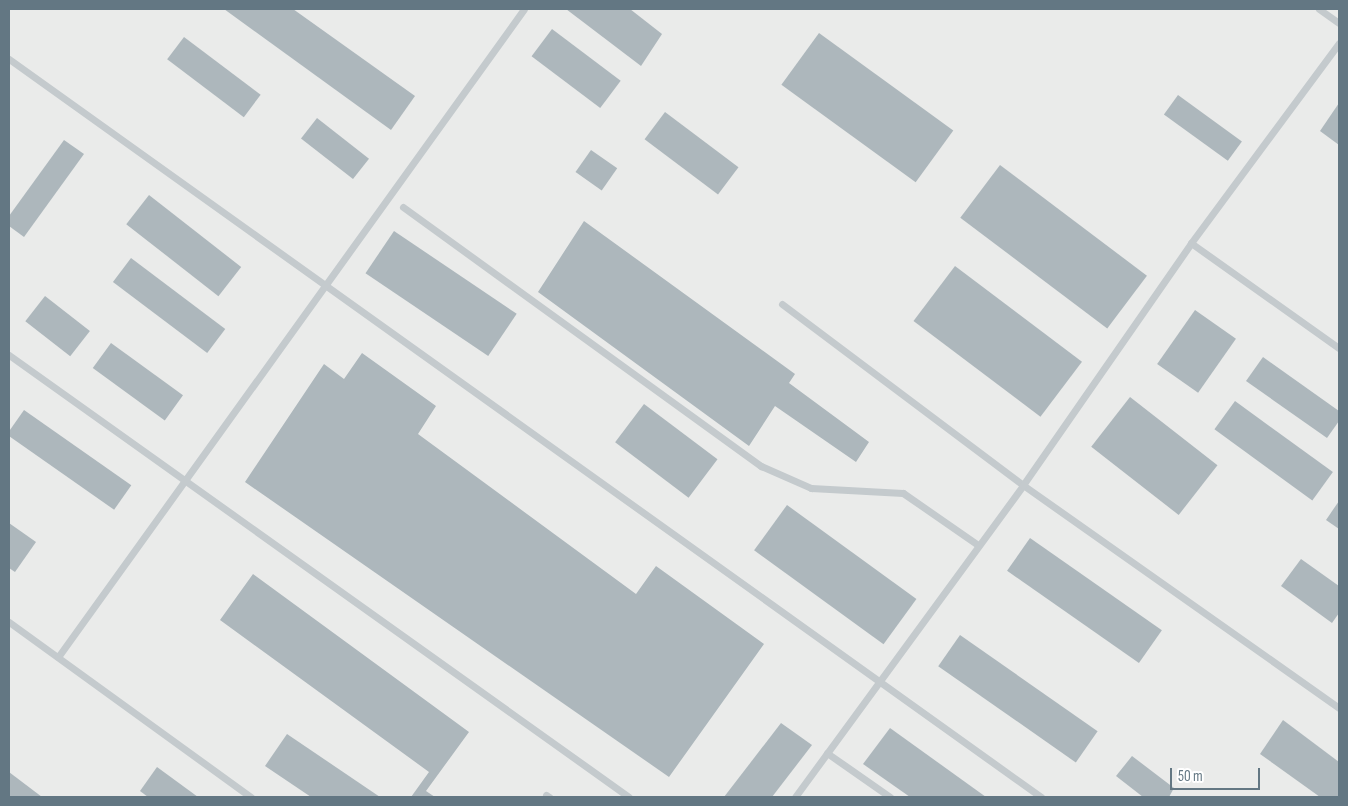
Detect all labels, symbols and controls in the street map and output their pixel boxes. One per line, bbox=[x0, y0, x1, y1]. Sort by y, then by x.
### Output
scale bar bbox=[1173, 758, 1263, 790]
text: 50 m bbox=[1178, 767, 1203, 786]

